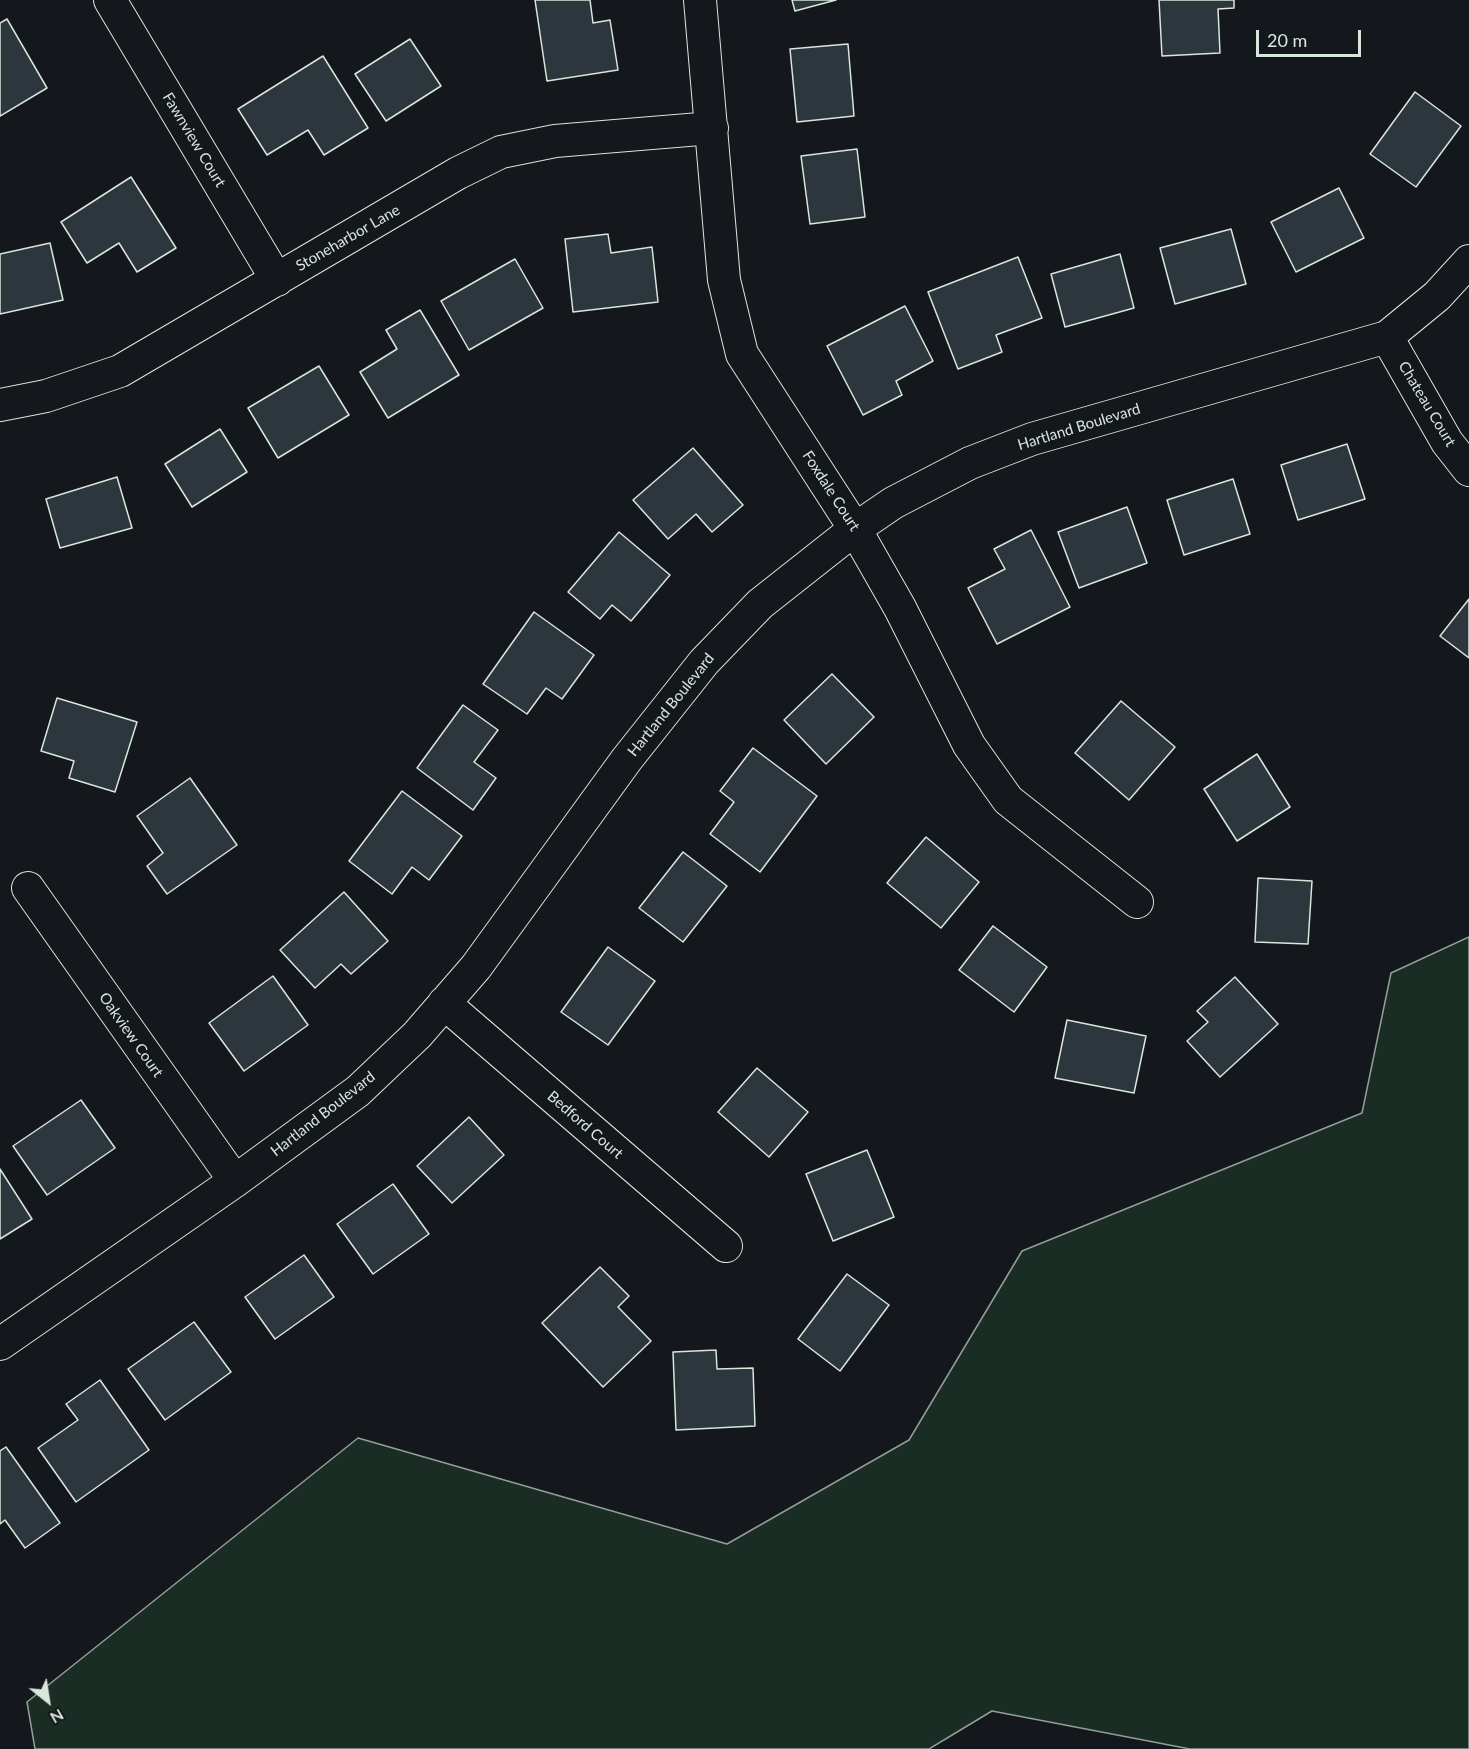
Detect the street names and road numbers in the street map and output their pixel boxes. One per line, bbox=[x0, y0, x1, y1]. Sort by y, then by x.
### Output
street label: Fawnview Court bbox=[159, 89, 229, 191]
street label: Stoneharbor Lane bbox=[293, 201, 403, 275]
street label: Chateau Court bbox=[1395, 358, 1459, 450]
street label: Hartland Boulevard bbox=[1015, 400, 1143, 454]
street label: Foxdale Court bbox=[798, 448, 864, 534]
street label: Hartland Boulevard bbox=[624, 650, 718, 760]
street label: Oakview Court bbox=[95, 989, 167, 1081]
street label: Hartland Boulevard bbox=[267, 1068, 379, 1160]
street label: Bedford Court bbox=[543, 1087, 627, 1163]

